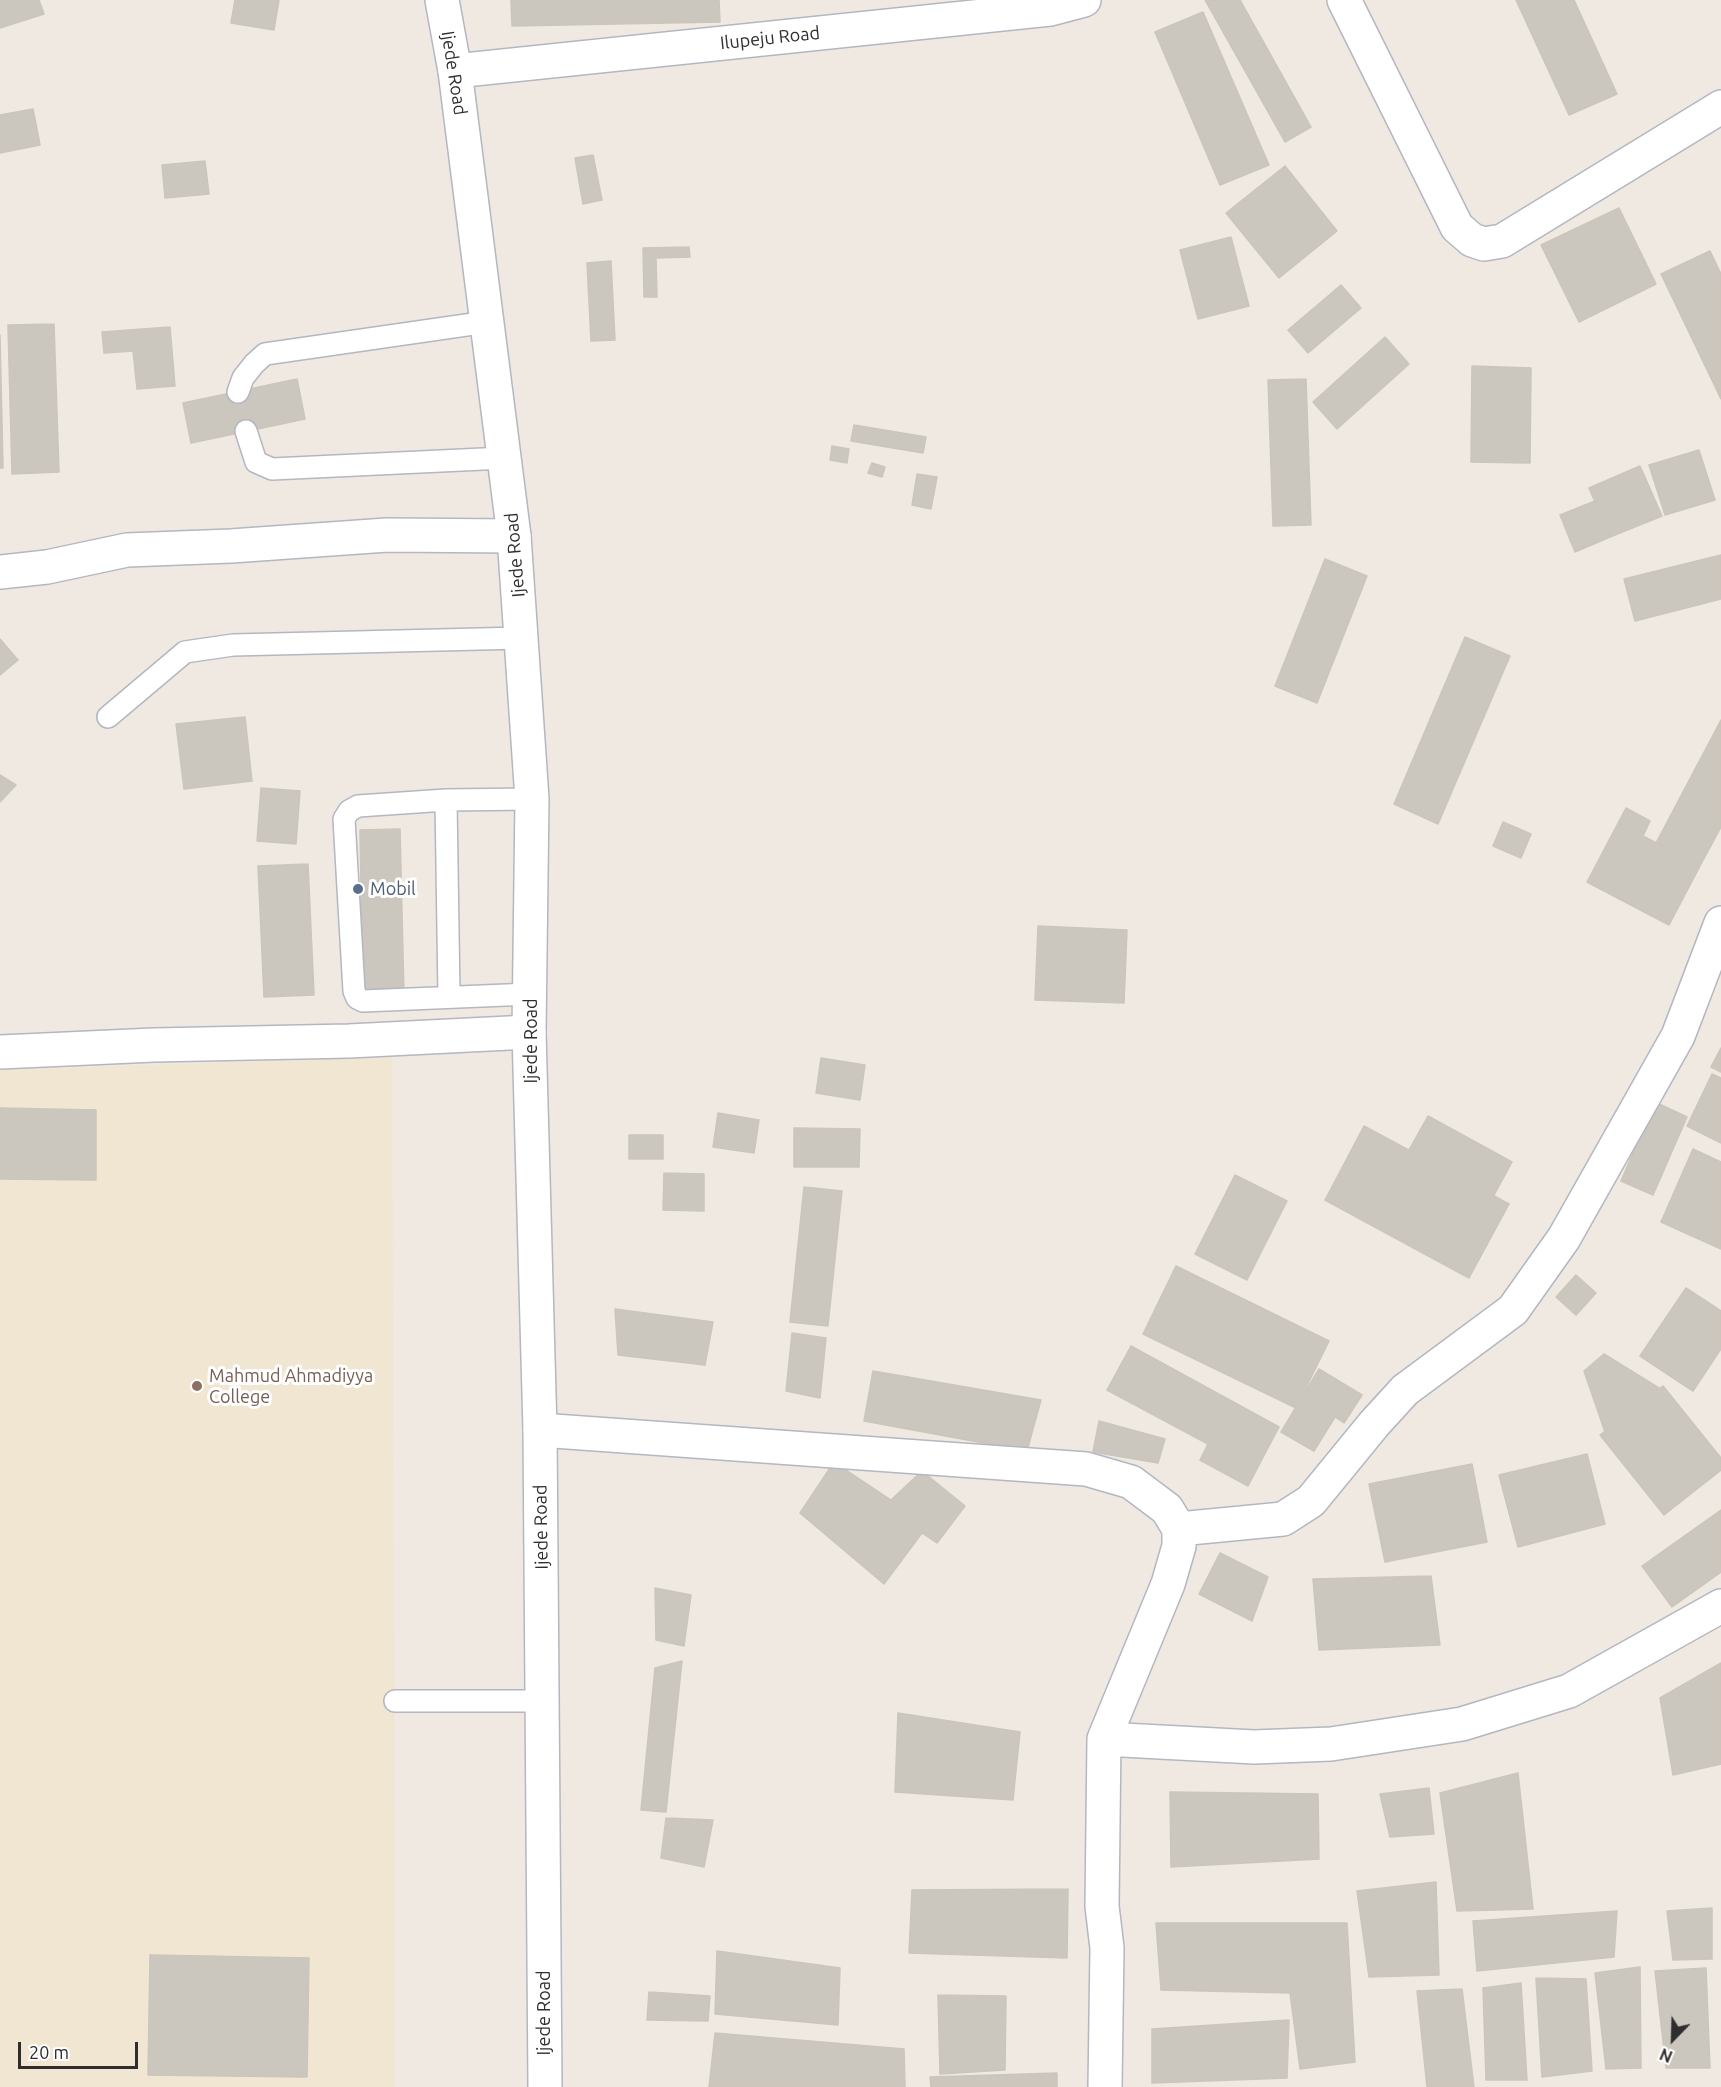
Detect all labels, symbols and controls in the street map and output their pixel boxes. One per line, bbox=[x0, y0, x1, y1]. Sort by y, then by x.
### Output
street label: Ilupeju Road bbox=[719, 22, 821, 54]
street label: Ijede Road bbox=[437, 29, 471, 117]
street label: Ijede Road bbox=[501, 512, 529, 598]
place label: Mobil bbox=[370, 878, 416, 900]
marker: Mobil bbox=[351, 882, 365, 896]
street label: Ijede Road bbox=[520, 999, 542, 1083]
place label: Mahmud Ahmadiyya College bbox=[209, 1365, 373, 1408]
marker: Mahmud Ahmadiyya College bbox=[190, 1379, 204, 1393]
street label: Ijede Road bbox=[529, 1484, 553, 1570]
street label: Ijede Road bbox=[533, 1971, 555, 2055]
north arrow bbox=[1643, 2009, 1703, 2069]
scale bar bbox=[21, 2030, 141, 2068]
text: 20 m bbox=[29, 2042, 69, 2062]
text: N bbox=[1657, 2045, 1675, 2066]

